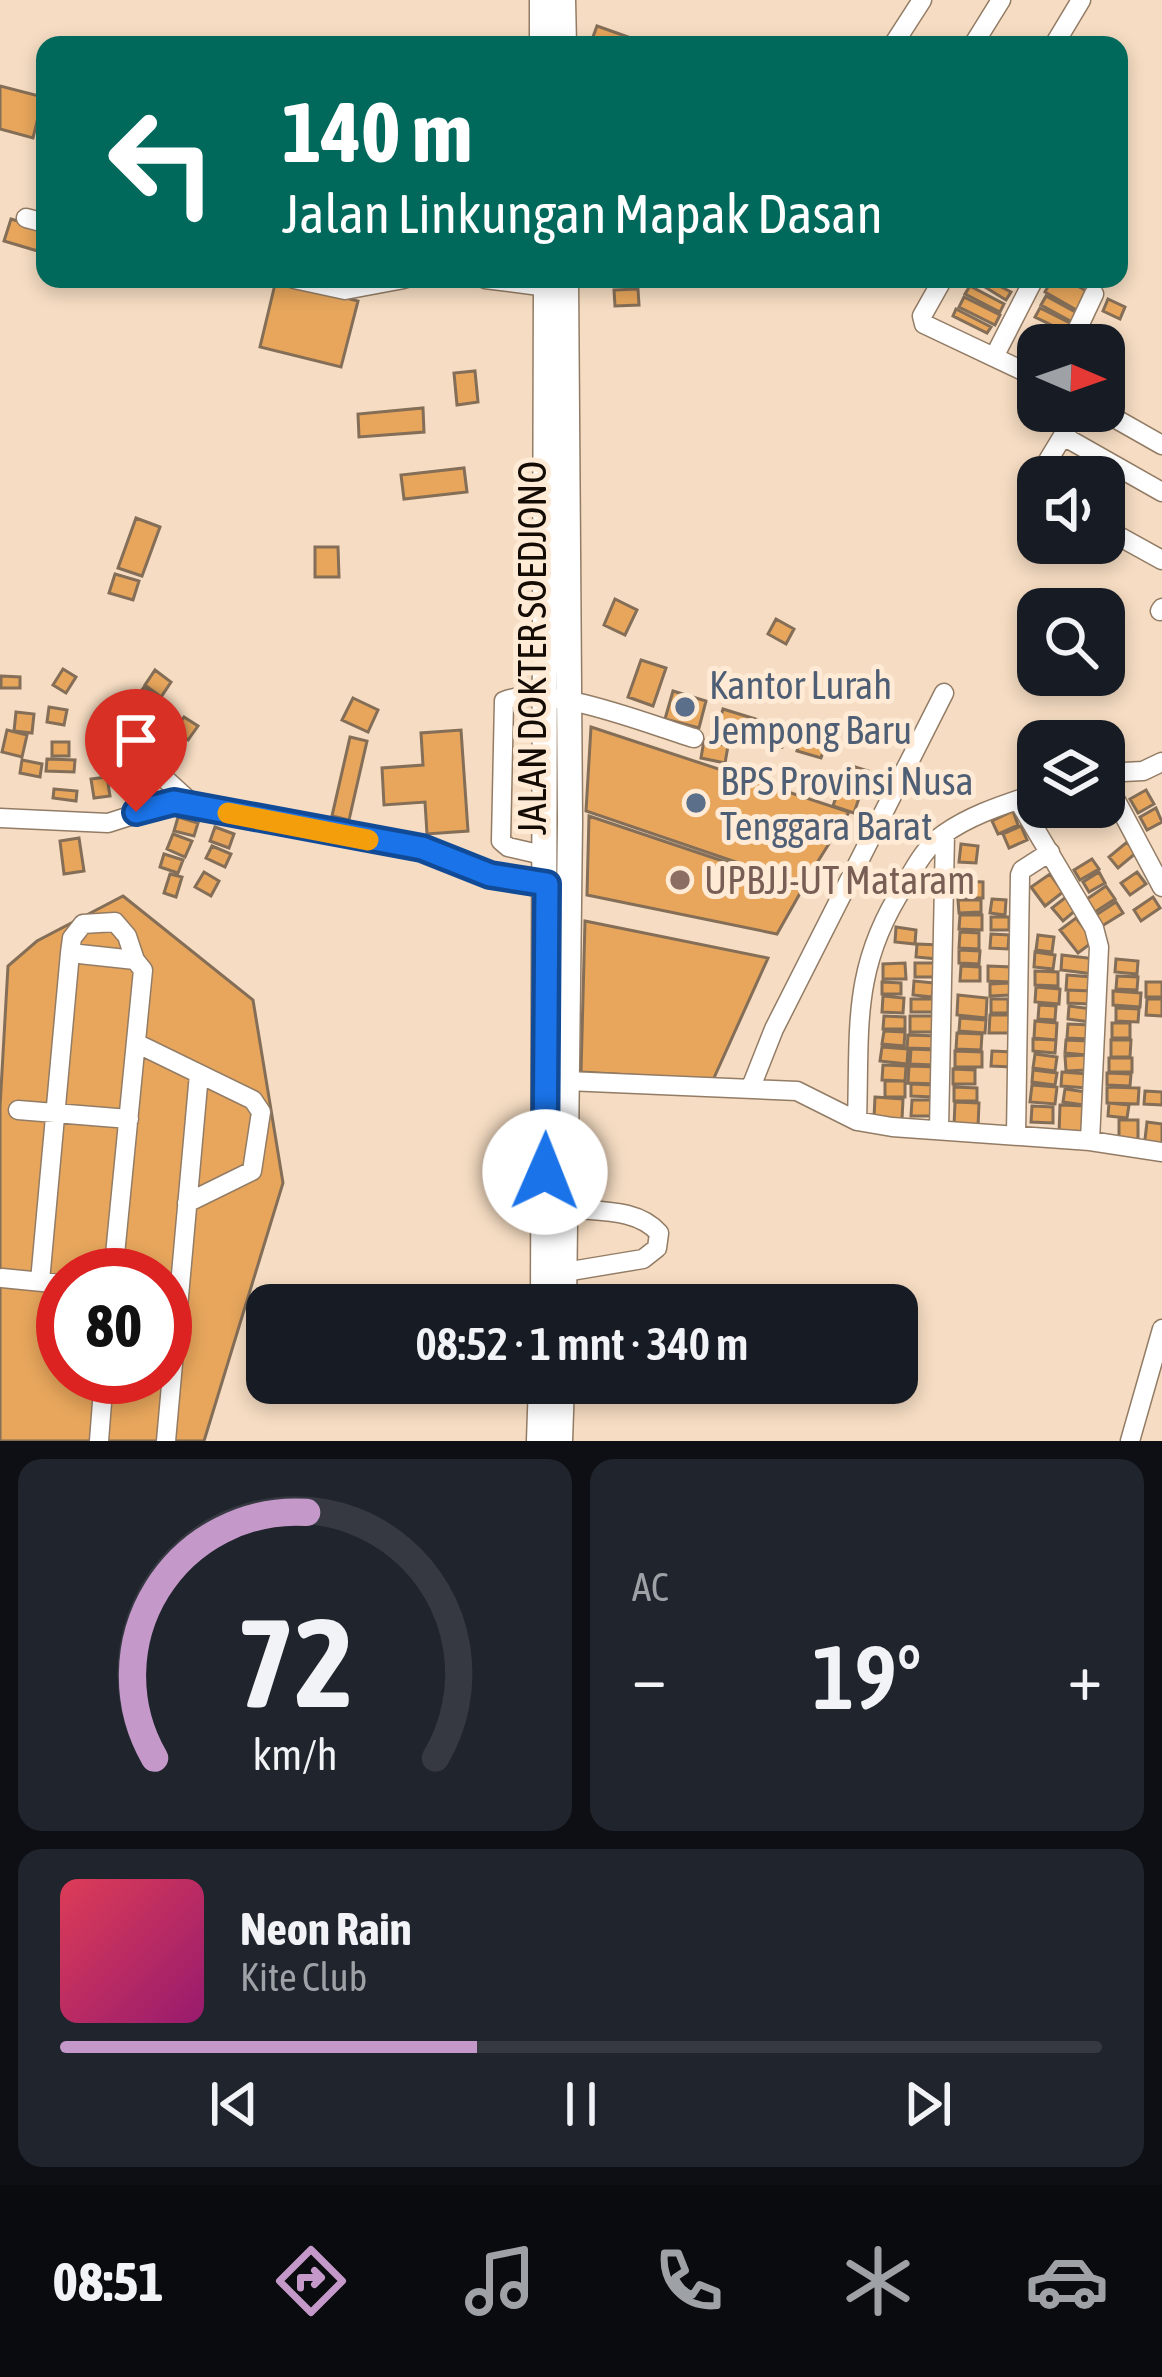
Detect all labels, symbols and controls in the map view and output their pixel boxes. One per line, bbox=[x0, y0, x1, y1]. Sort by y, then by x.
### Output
icon: left bbox=[84, 84, 240, 240]
text: 140 m bbox=[282, 84, 472, 180]
text: Jalan Linkungan Mapak Dasan bbox=[282, 183, 883, 244]
north arrow bbox=[1017, 324, 1125, 432]
map controls bbox=[1017, 324, 1125, 828]
button: sound bbox=[1017, 456, 1125, 564]
street label: JALAN DOKTER SOEDJONO bbox=[510, 461, 554, 835]
button: search bbox=[1017, 588, 1125, 696]
place label: Kantor Lurah Jempong Baru bbox=[709, 663, 912, 752]
pin bbox=[85, 689, 187, 812]
marker: Kantor Lurah Jempong Baru bbox=[672, 694, 698, 720]
icon: arrive bbox=[103, 707, 169, 773]
button: layers bbox=[1017, 720, 1125, 828]
place label: BPS Provinsi Nusa Tenggara Barat bbox=[720, 759, 974, 848]
marker: BPS Provinsi Nusa Tenggara Barat bbox=[683, 790, 709, 816]
place label: UPBJJ-UT Mataram bbox=[704, 858, 975, 902]
marker: UPBJJ-UT Mataram bbox=[667, 867, 693, 893]
position arrow bbox=[482, 1109, 608, 1235]
speed limit sign: 80 bbox=[36, 1248, 192, 1404]
text: 08:52 · 1 mnt · 340 m bbox=[415, 1318, 749, 1370]
text: AC bbox=[632, 1565, 669, 1609]
text: 72 bbox=[236, 1590, 354, 1733]
text: 19° bbox=[812, 1625, 922, 1728]
text: − bbox=[632, 1638, 666, 1714]
text: + bbox=[1068, 1638, 1102, 1714]
text: km/h bbox=[252, 1730, 338, 1779]
text: Neon Rain bbox=[240, 1903, 412, 1955]
text: Kite Club bbox=[240, 1955, 367, 1999]
icon: previous bbox=[201, 2071, 267, 2137]
icon: pause bbox=[548, 2071, 614, 2137]
icon: next bbox=[895, 2071, 961, 2137]
icon: directions bbox=[269, 2239, 353, 2323]
icon: music bbox=[458, 2239, 542, 2323]
icon: phone bbox=[647, 2239, 731, 2323]
icon: climate bbox=[836, 2239, 920, 2323]
icon: car bbox=[1025, 2239, 1109, 2323]
text: 08:51 bbox=[53, 2251, 164, 2312]

